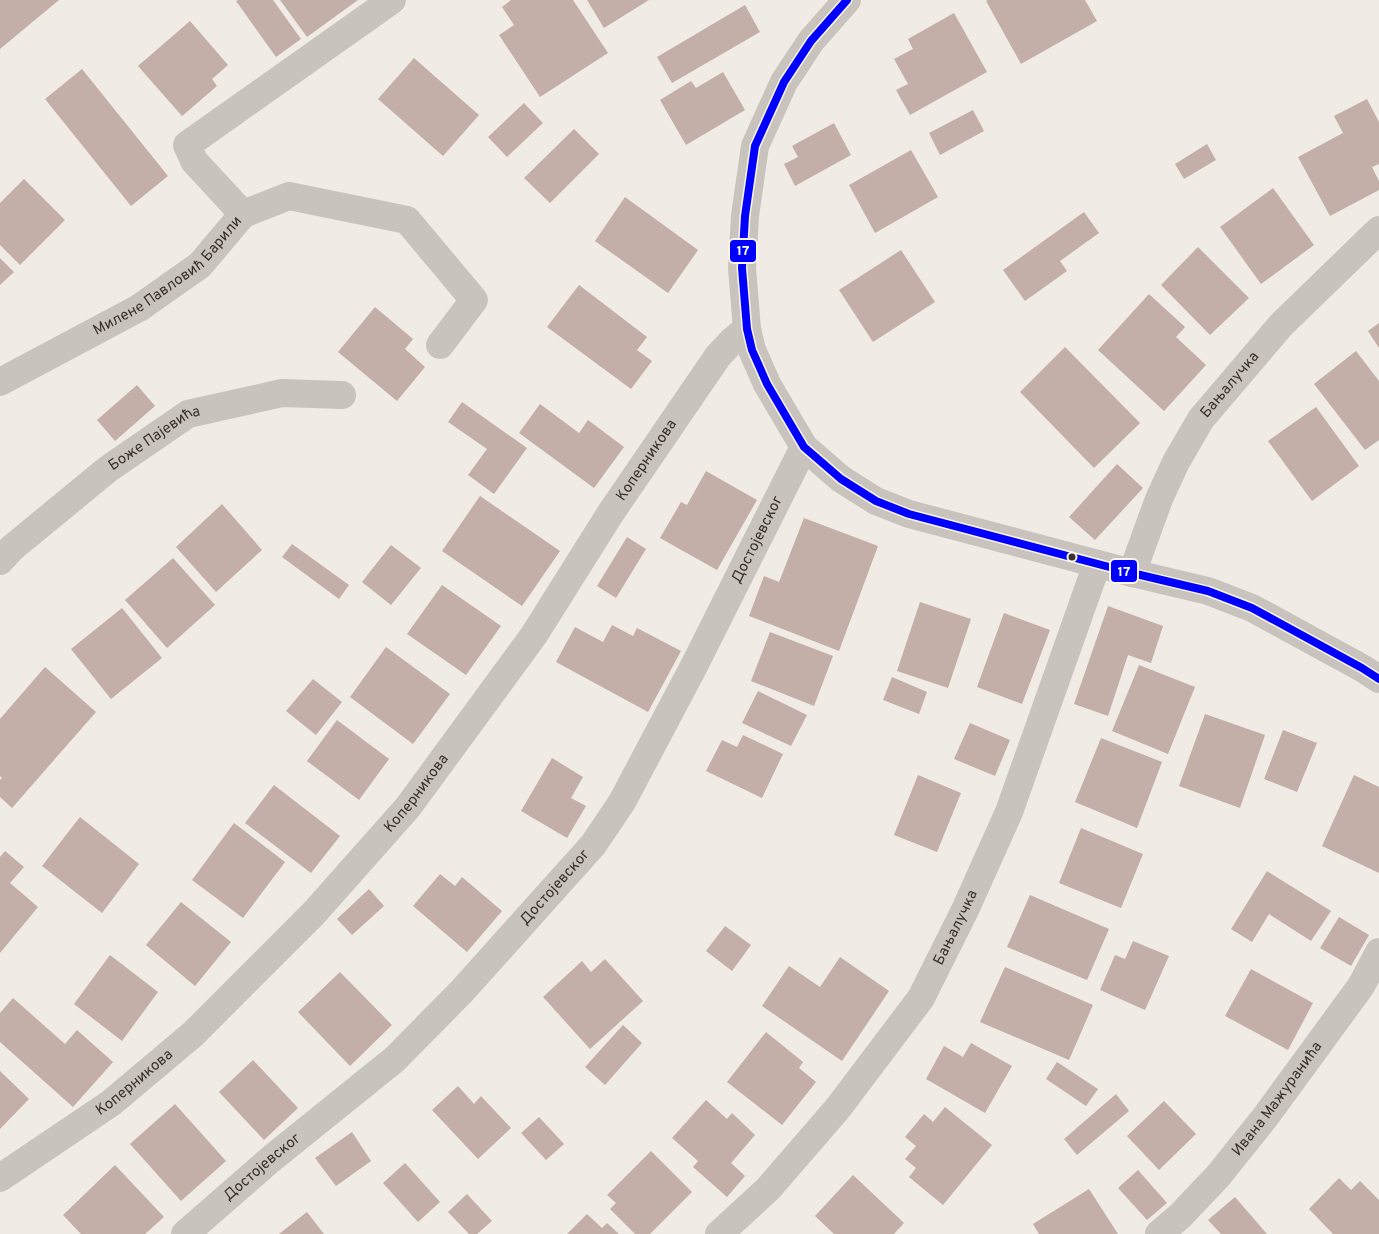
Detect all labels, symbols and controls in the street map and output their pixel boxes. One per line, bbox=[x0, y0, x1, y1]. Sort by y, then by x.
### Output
street label: Милене Павловић Барили bbox=[90, 212, 247, 340]
line badge: 17 bbox=[729, 239, 757, 263]
text: 17 bbox=[736, 243, 750, 260]
street label: Бањалучка bbox=[1196, 348, 1264, 422]
street label: Боже Пајевића bbox=[105, 402, 202, 475]
street label: Коперникова bbox=[612, 416, 681, 505]
street label: Достојевског bbox=[727, 493, 787, 587]
unlabelled marker bbox=[1067, 552, 1077, 562]
line badge: 17 bbox=[1110, 559, 1138, 583]
text: 17 bbox=[1117, 564, 1131, 581]
street label: Коперникова bbox=[380, 750, 453, 837]
street label: Достојевског bbox=[516, 846, 594, 929]
street label: Бањалучка bbox=[929, 887, 982, 968]
street label: Ивана Мажуранића bbox=[1228, 1038, 1327, 1160]
street label: Коперникова bbox=[92, 1045, 177, 1120]
street label: Достојевског bbox=[220, 1129, 305, 1205]

